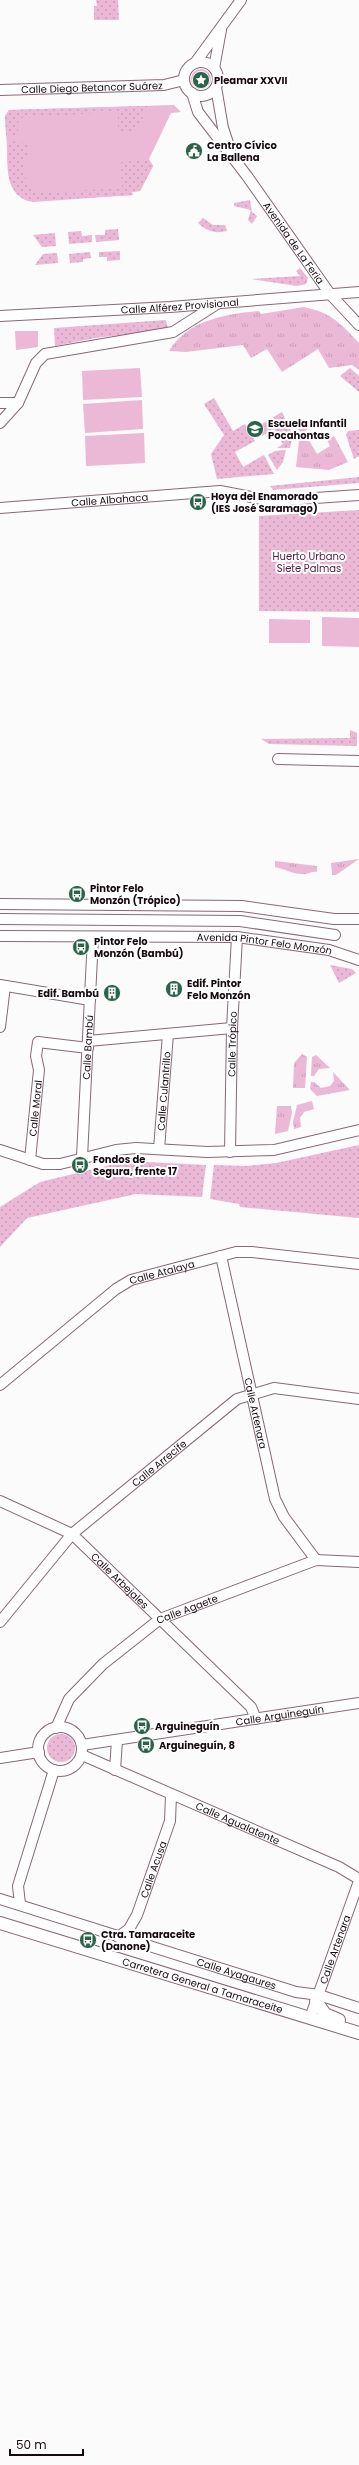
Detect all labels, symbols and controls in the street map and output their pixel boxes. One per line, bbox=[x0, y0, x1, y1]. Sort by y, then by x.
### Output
place icon: Pleamar XXVII bbox=[191, 70, 211, 90]
place label: Pleamar XXVII bbox=[214, 73, 287, 88]
street label: Calle Diego Betancor Suárez bbox=[21, 78, 163, 97]
place label: Centro Cívico La Ballena bbox=[207, 138, 277, 165]
public building icon: Centro Cívico La Ballena bbox=[184, 141, 204, 161]
street label: Avenida de La Feria bbox=[259, 199, 328, 287]
street label: Calle Alférez Provisional bbox=[120, 295, 239, 318]
place label: Escuela Infantil Pocahontas bbox=[268, 416, 347, 443]
school or university icon: Escuela Infantil Pocahontas bbox=[245, 419, 265, 439]
place label: Hoya del Enamorado (IES José Saramago) bbox=[211, 489, 319, 516]
street label: Calle Albahaca bbox=[71, 490, 149, 510]
bus stop icon: Hoya del Enamorado (IES José Saramago) bbox=[188, 492, 208, 512]
park label: Huerto Urbano Siete Palmas bbox=[273, 549, 345, 576]
place label: Pintor Felo Monzón (Trópico) bbox=[90, 881, 181, 908]
bus stop icon: Pintor Felo Monzón (Trópico) bbox=[67, 884, 87, 904]
street label: Avenida Pintor Felo Monzón bbox=[197, 930, 334, 959]
place label: Pintor Felo Monzón (Bambú) bbox=[94, 934, 184, 961]
bus stop icon: Pintor Felo Monzón (Bambú) bbox=[71, 937, 91, 957]
place label: Edif. Pintor Felo Monzón bbox=[187, 976, 251, 1003]
building icon: Edif. Pintor Felo Monzón bbox=[164, 979, 184, 999]
building icon: Edif. Bambú bbox=[102, 983, 122, 1003]
place label: Edif. Bambú bbox=[38, 986, 99, 1001]
street label: Calle Trópico bbox=[224, 1011, 241, 1077]
street label: Calle Bambú bbox=[79, 1014, 97, 1080]
street label: Calle Culantrillo bbox=[153, 1051, 175, 1131]
street label: Calle Moral bbox=[25, 1080, 46, 1137]
place label: Fondos de Segura, frente 17 bbox=[93, 1152, 178, 1179]
bus stop icon: Fondos de Segura, frente 17 bbox=[70, 1155, 90, 1175]
street label: Calle Atalaya bbox=[128, 1256, 196, 1288]
street label: Calle Artenara bbox=[240, 1376, 271, 1450]
street label: Calle Arrecife bbox=[129, 1436, 190, 1490]
street label: Calle Arbejales bbox=[88, 1549, 152, 1612]
street label: Calle Agaete bbox=[154, 1591, 220, 1628]
street label: Calle Arguineguín bbox=[235, 1701, 325, 1730]
bus stop icon: Arguineguín bbox=[132, 1716, 152, 1736]
place label: Arguineguín bbox=[155, 1719, 220, 1734]
bus stop icon: Arguineguín, 8 bbox=[136, 1735, 156, 1755]
place label: Arguineguín, 8 bbox=[159, 1738, 235, 1753]
street label: Calle Agualatente bbox=[193, 1798, 282, 1848]
street label: Calle Acusa bbox=[137, 1839, 170, 1900]
street label: Calle Artenara bbox=[316, 1913, 354, 1986]
place label: Ctra. Tamaraceite (Danone) bbox=[101, 1927, 195, 1954]
bus stop icon: Ctra. Tamaraceite (Danone) bbox=[78, 1930, 98, 1950]
street label: Carretera General a Tamaraceite bbox=[120, 1954, 285, 2017]
street label: Calle Ayagaures bbox=[195, 1954, 278, 1993]
scale bar bbox=[10, 2431, 83, 2457]
text: 50 m bbox=[16, 2436, 47, 2453]

